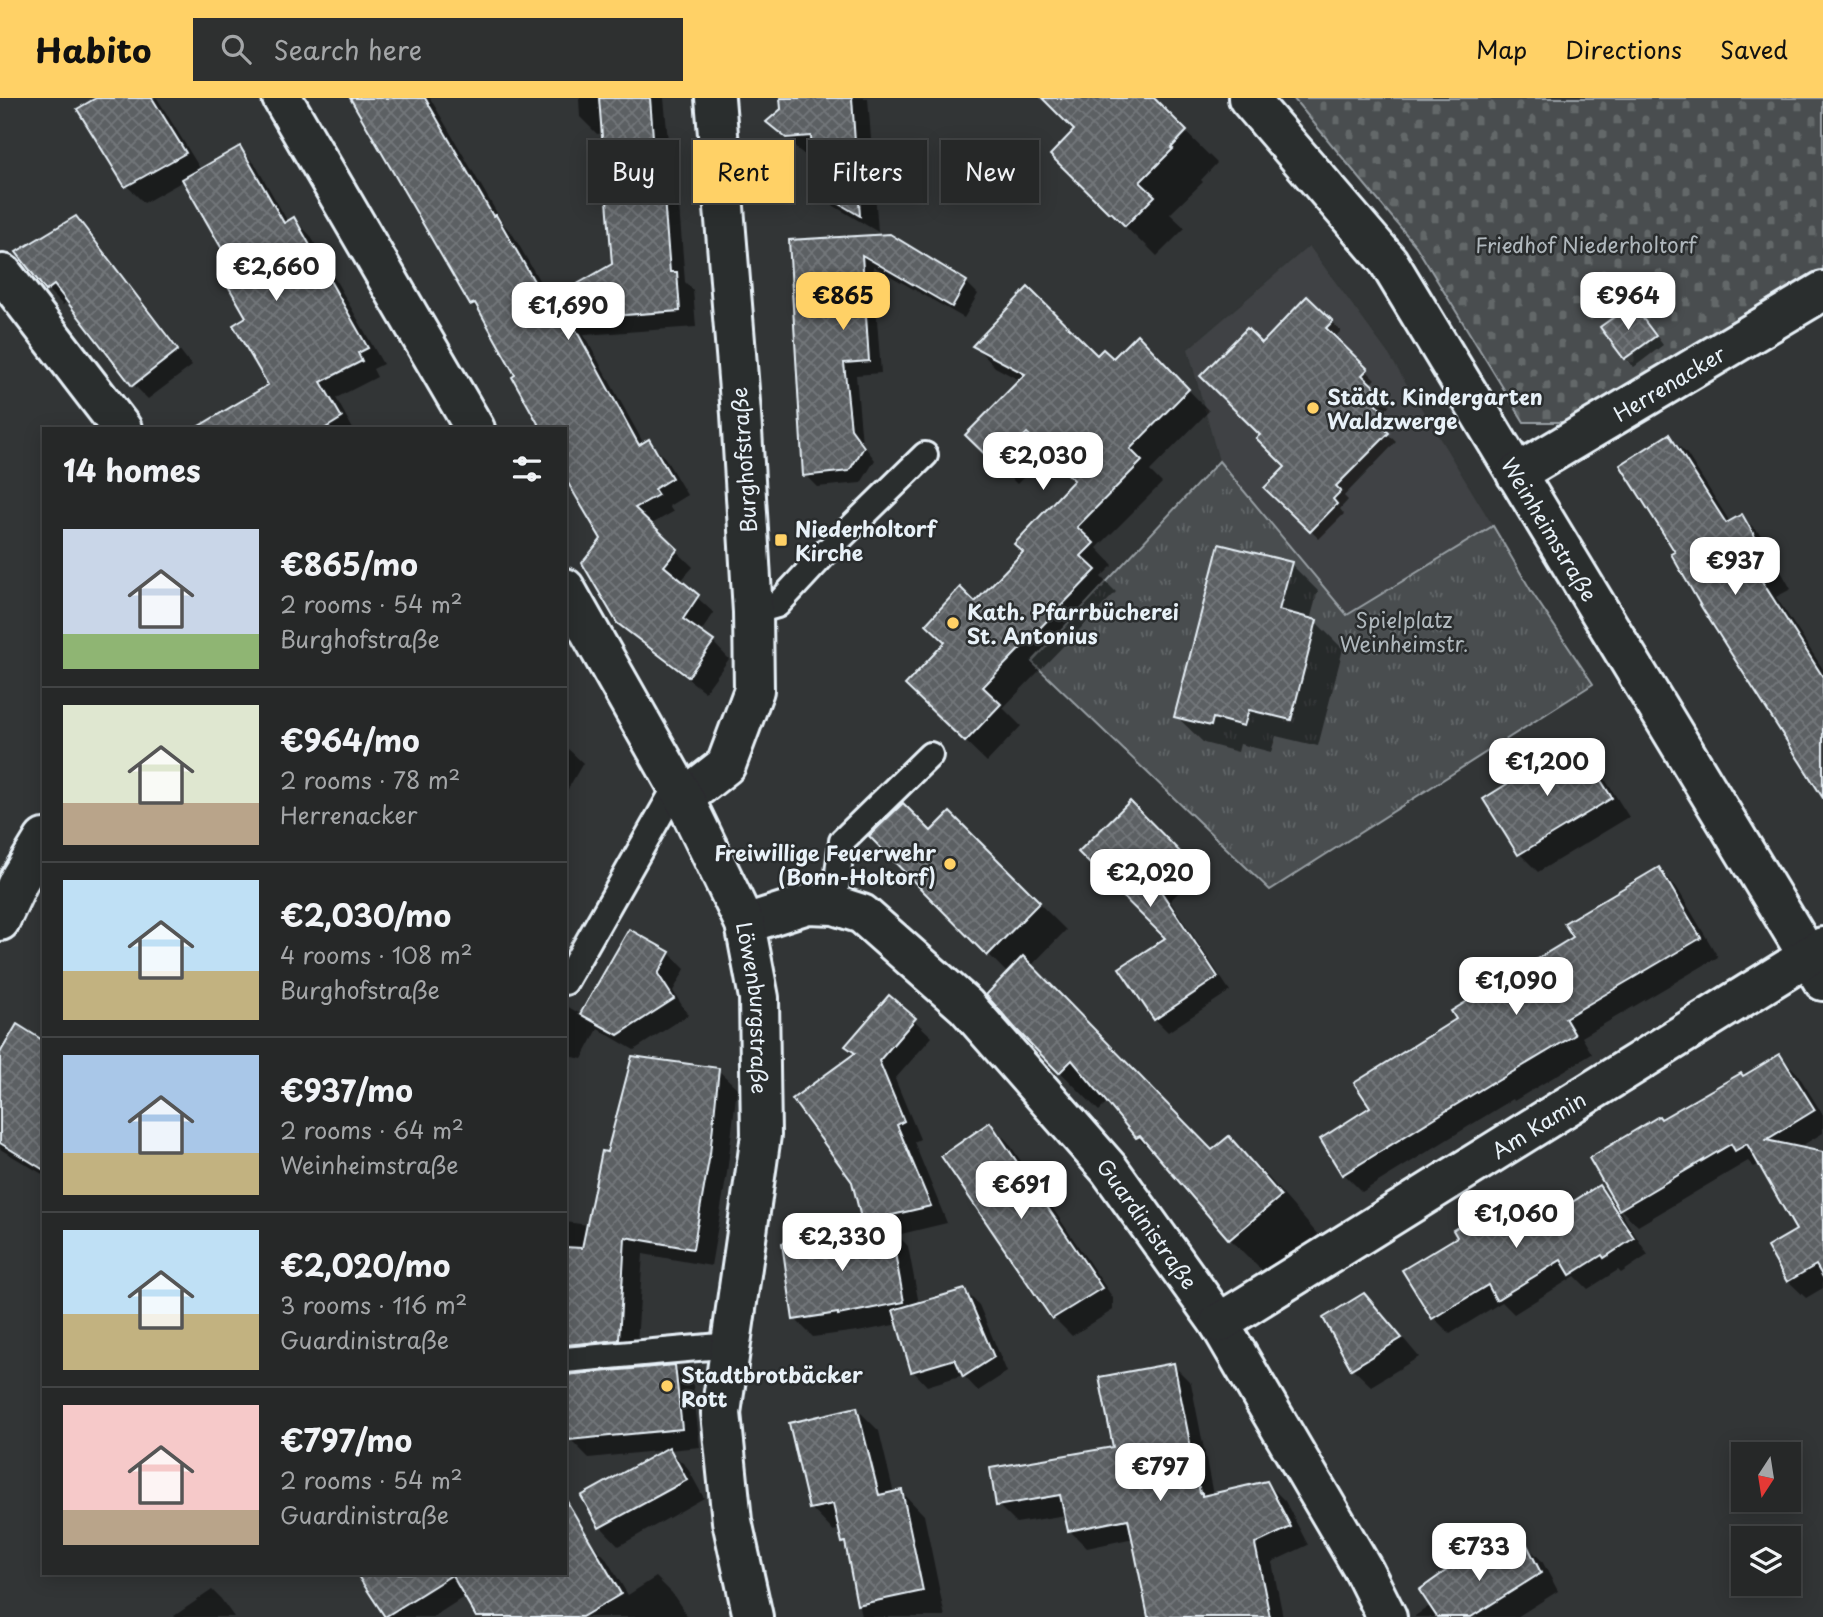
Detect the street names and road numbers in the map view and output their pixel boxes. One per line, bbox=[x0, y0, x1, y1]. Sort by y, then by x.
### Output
street label: Herrenacker bbox=[1607, 337, 1731, 429]
street label: Burghofstraße bbox=[722, 386, 764, 534]
street label: Weinheimstraße bbox=[1494, 451, 1606, 607]
street label: Löwenburgstraße bbox=[729, 919, 776, 1094]
street label: Am Kamin bbox=[1485, 1083, 1592, 1166]
street label: Guardinistraße bbox=[1090, 1151, 1206, 1295]

